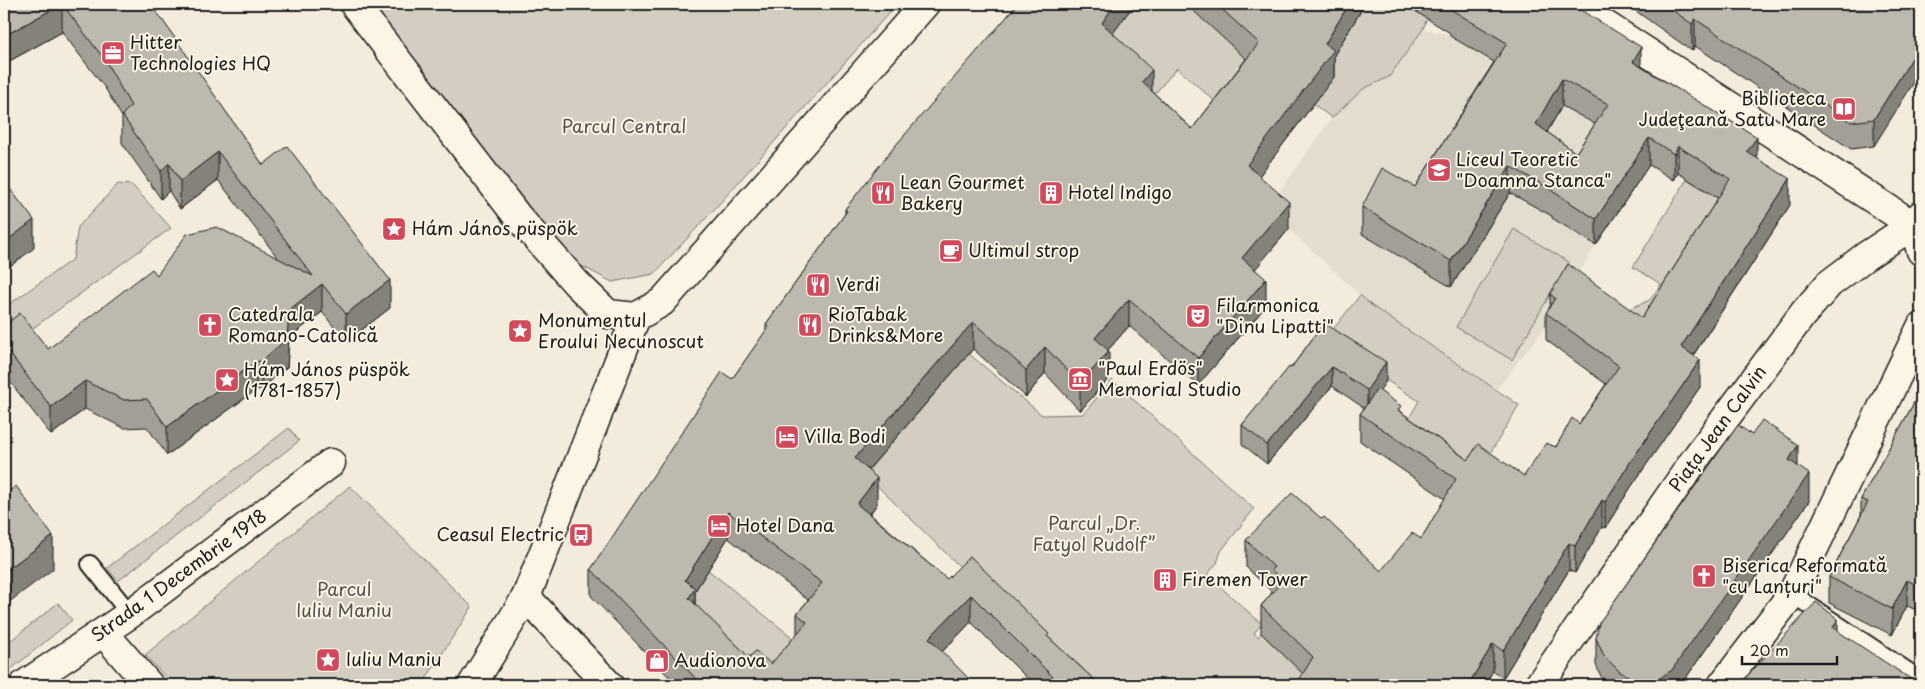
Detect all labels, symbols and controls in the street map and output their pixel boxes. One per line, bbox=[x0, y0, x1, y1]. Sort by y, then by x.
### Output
place label: Hitter Technologies HQ bbox=[130, 28, 271, 76]
office icon: Hitter Technologies HQ bbox=[100, 40, 126, 66]
place label: Biblioteca Judeţeană Satu Mare bbox=[1639, 84, 1827, 132]
library icon: Biblioteca Judeţeană Satu Mare bbox=[1831, 96, 1857, 122]
park label: Parcul Central bbox=[562, 112, 686, 139]
place label: Liceul Teoretic "Doamna Stanca" bbox=[1456, 145, 1612, 193]
school or university icon: Liceul Teoretic "Doamna Stanca" bbox=[1426, 157, 1452, 183]
place label: Lean Gourmet Bakery bbox=[900, 168, 1025, 216]
place label: Hotel Indigo bbox=[1068, 178, 1172, 205]
restaurant icon: Lean Gourmet Bakery bbox=[870, 180, 896, 206]
building icon: Hotel Indigo bbox=[1038, 180, 1064, 206]
place label: Hám János püspök bbox=[412, 214, 578, 241]
place icon: Hám János püspök bbox=[381, 216, 407, 242]
place label: Ultimul strop bbox=[968, 236, 1079, 263]
cafe icon: Ultimul strop bbox=[938, 238, 964, 264]
place label: Verdi bbox=[836, 270, 880, 297]
restaurant icon: Verdi bbox=[805, 272, 831, 298]
place label: Filarmonica "Dinu Lipatti" bbox=[1216, 291, 1334, 339]
place label: Catedrala Romano-Catolică bbox=[228, 300, 378, 348]
place label: RioTabak Drinks&More bbox=[828, 300, 943, 348]
theatre icon: Filarmonica "Dinu Lipatti" bbox=[1185, 303, 1211, 329]
place label: Monumentul Eroului Necunoscut bbox=[538, 306, 704, 354]
church icon: Catedrala Romano-Catolică bbox=[197, 312, 223, 338]
restaurant icon: RioTabak Drinks&More bbox=[797, 312, 823, 338]
place icon: Monumentul Eroului Necunoscut bbox=[507, 318, 533, 344]
place label: "Paul Erdös" Memorial Studio bbox=[1098, 354, 1241, 402]
place label: Hám János püspök (1781-1857) bbox=[244, 355, 410, 403]
street label: Piața Jean Calvin bbox=[1662, 359, 1772, 497]
museum icon: "Paul Erdös" Memorial Studio bbox=[1067, 366, 1093, 392]
place icon: Hám János püspök (1781-1857) bbox=[214, 367, 240, 393]
place label: Villa Bodi bbox=[804, 422, 886, 449]
hotel icon: Villa Bodi bbox=[774, 424, 800, 450]
street label: Strada 1 Decembrie 1918 bbox=[85, 502, 272, 648]
park label: Parcul „Dr. Fatyol Rudolf” bbox=[1032, 509, 1156, 557]
place label: Hotel Dana bbox=[736, 511, 835, 538]
hotel icon: Hotel Dana bbox=[706, 513, 732, 539]
place label: Ceasul Electric bbox=[436, 520, 564, 547]
bus stop icon: Ceasul Electric bbox=[568, 522, 594, 548]
place label: Biserica Reformată "cu Lanțuri" bbox=[1722, 551, 1888, 599]
church icon: Biserica Reformată "cu Lanțuri" bbox=[1691, 563, 1717, 589]
place label: Firemen Tower bbox=[1182, 565, 1308, 592]
building icon: Firemen Tower bbox=[1152, 567, 1178, 593]
park label: Parcul Iuliu Maniu bbox=[296, 575, 392, 623]
scale bar bbox=[1742, 634, 1838, 666]
text: 20 m bbox=[1750, 638, 1789, 661]
place label: Iuliu Maniu bbox=[346, 645, 442, 672]
place label: Audionova bbox=[674, 646, 766, 673]
place icon: Iuliu Maniu bbox=[315, 647, 341, 673]
shop icon: Audionova bbox=[644, 648, 670, 674]

